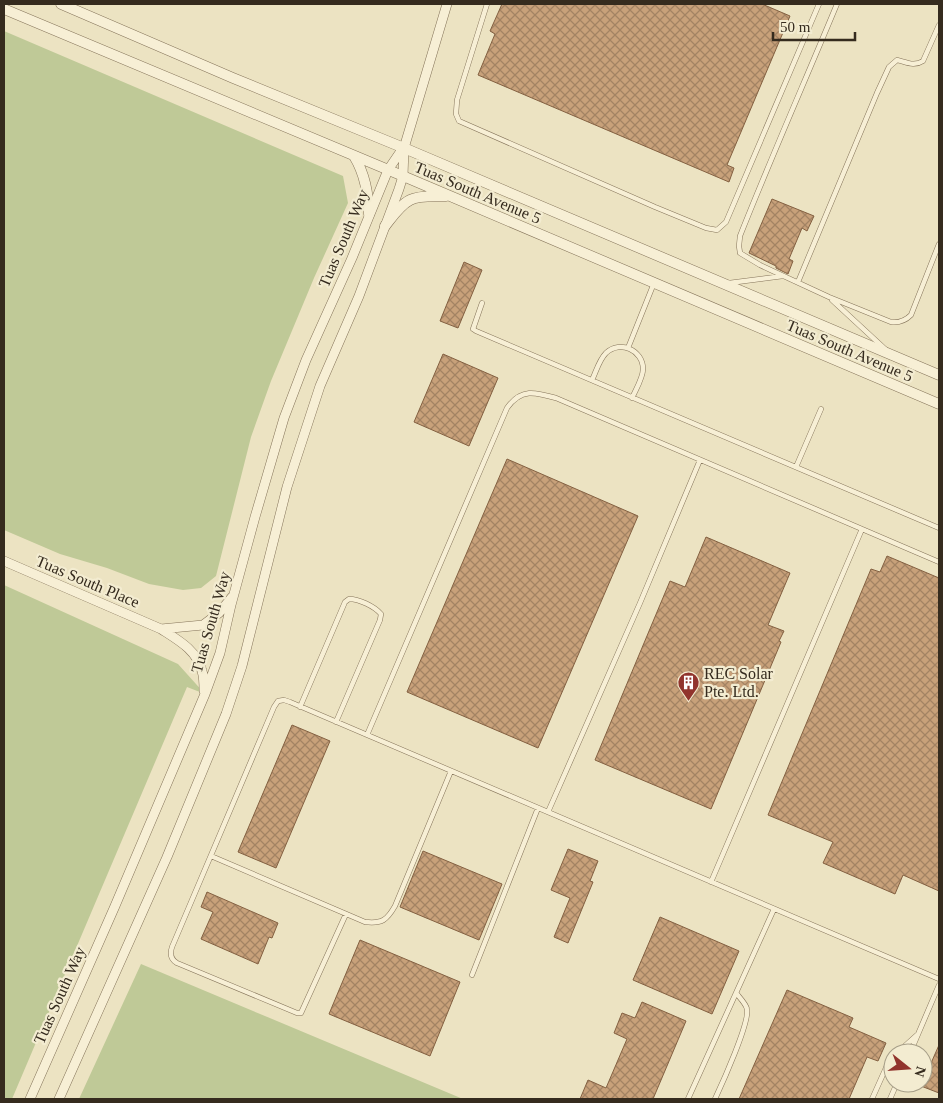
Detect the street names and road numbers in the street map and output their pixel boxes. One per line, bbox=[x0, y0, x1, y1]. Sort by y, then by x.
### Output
street label: Tuas South Avenue 5 bbox=[412, 158, 544, 227]
street label: Tuas South Way bbox=[315, 187, 373, 290]
street label: Tuas South Avenue 5 bbox=[784, 316, 916, 385]
street label: Tuas South Place bbox=[34, 552, 142, 611]
street label: Tuas South Way bbox=[188, 570, 234, 675]
street label: Tuas South Way bbox=[30, 944, 89, 1047]

